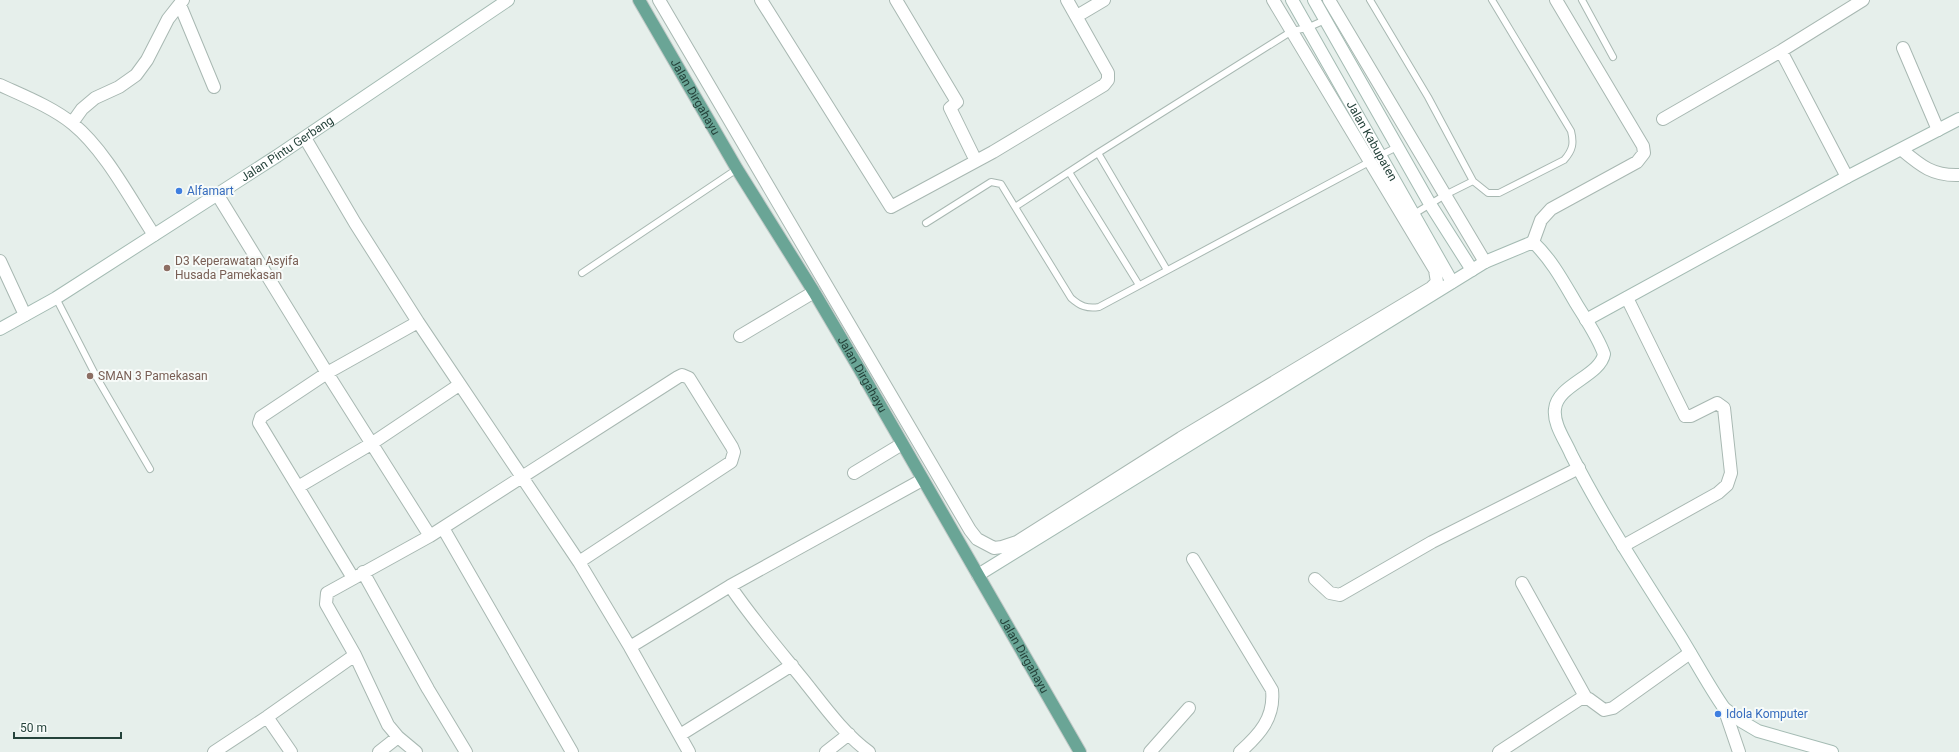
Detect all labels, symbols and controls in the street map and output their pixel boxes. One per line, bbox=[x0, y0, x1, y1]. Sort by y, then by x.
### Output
street label: Jalan Dirgahayu bbox=[668, 56, 723, 137]
street label: Jalan Kabupaten bbox=[1344, 98, 1400, 183]
street label: Jalan Pintu Gerbang bbox=[238, 113, 336, 184]
place label: Alfamart bbox=[187, 184, 234, 198]
marker: Alfamart bbox=[174, 186, 184, 196]
place label: D3 Keperawatan Asyifa Husada Pamekasan bbox=[175, 254, 299, 282]
marker: D3 Keperawatan Asyifa Husada Pamekasan bbox=[162, 263, 172, 273]
street label: Jalan Dirgahayu bbox=[835, 334, 890, 415]
place label: SMAN 3 Pamekasan bbox=[98, 369, 208, 383]
marker: SMAN 3 Pamekasan bbox=[85, 371, 95, 381]
street label: Jalan Dirgahayu bbox=[997, 614, 1052, 696]
place label: Idola Komputer bbox=[1726, 707, 1808, 721]
marker: Idola Komputer bbox=[1713, 709, 1723, 719]
scale bar bbox=[14, 714, 121, 740]
text: 50 m bbox=[20, 721, 47, 735]

